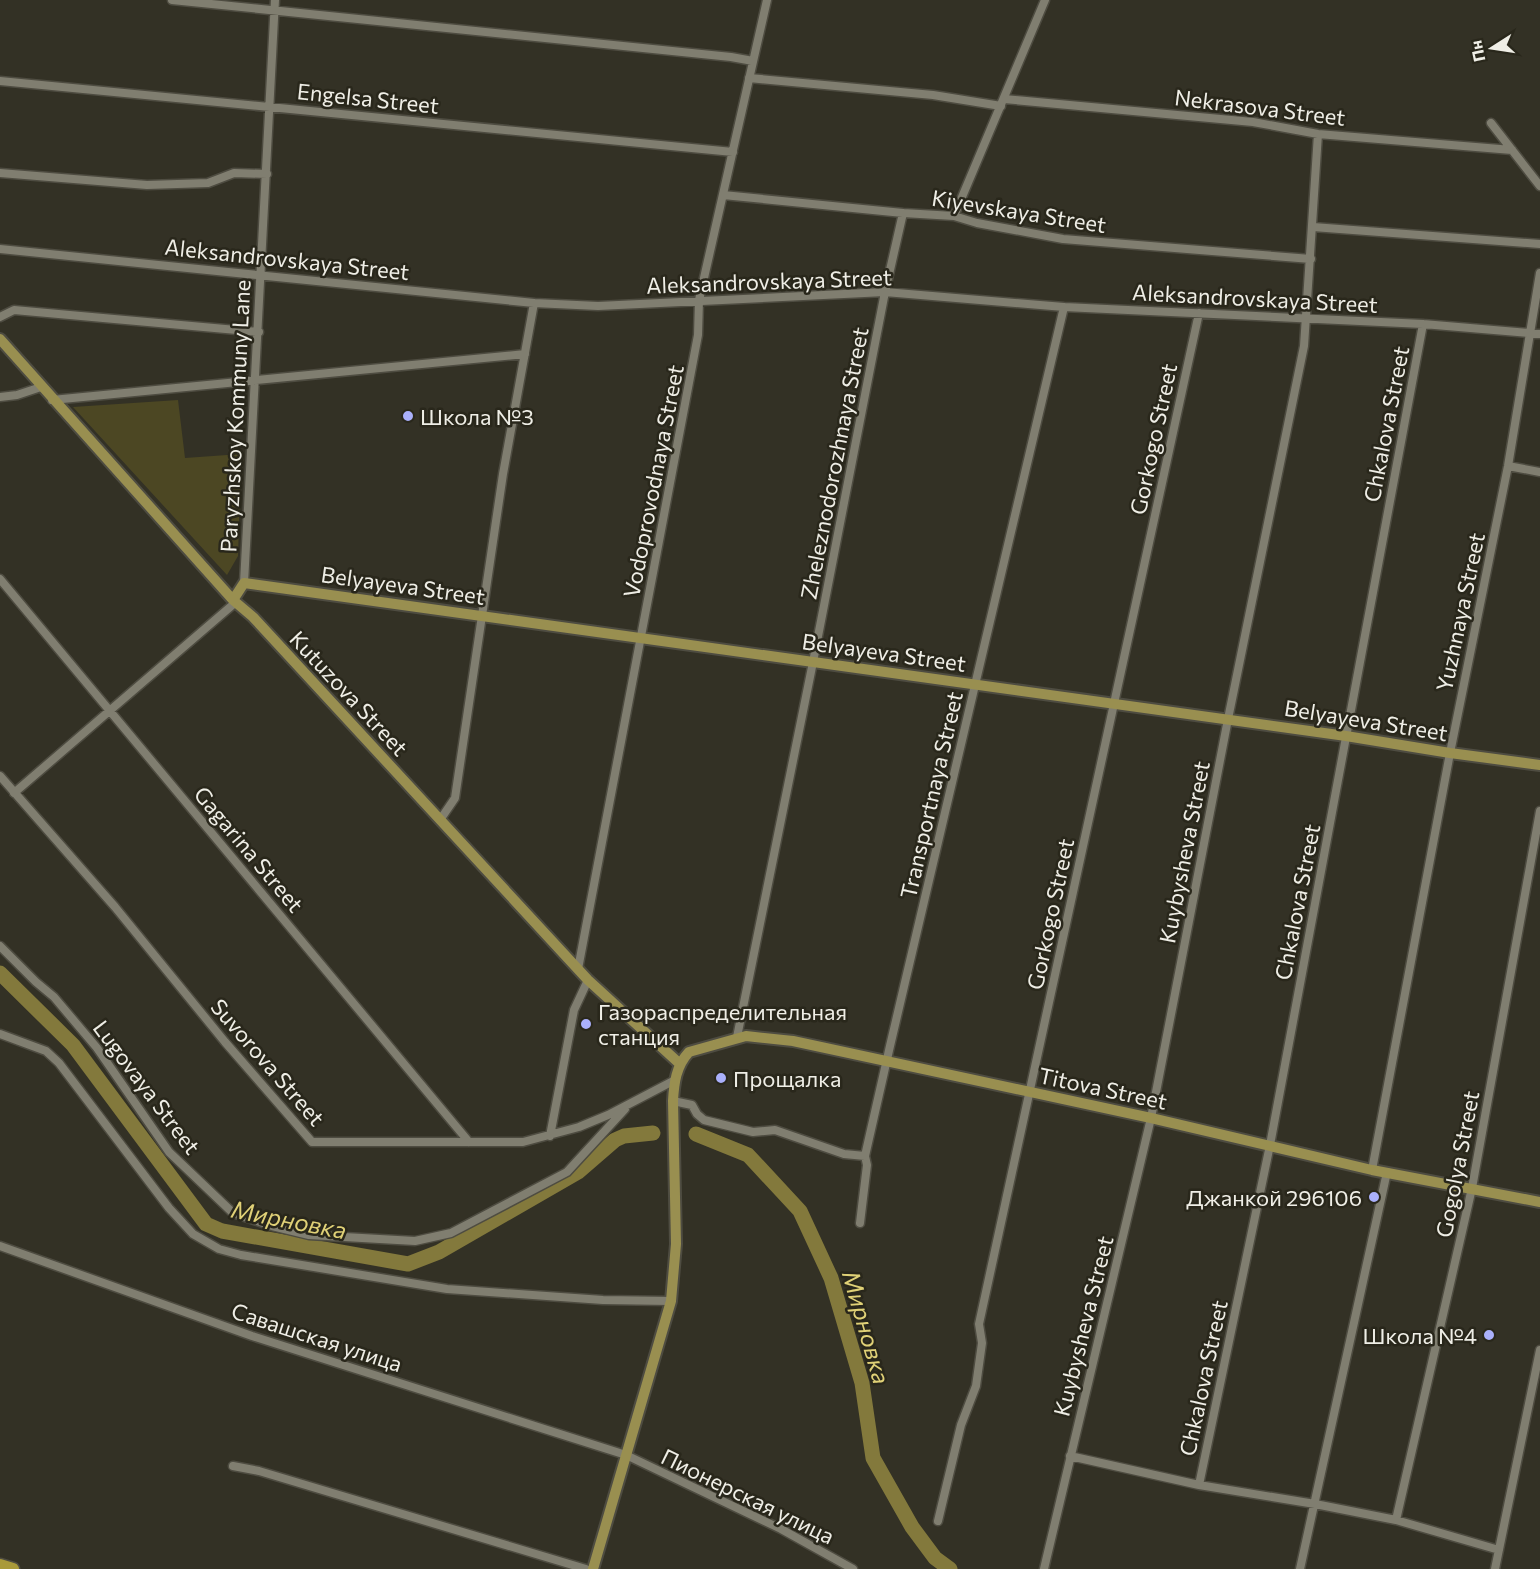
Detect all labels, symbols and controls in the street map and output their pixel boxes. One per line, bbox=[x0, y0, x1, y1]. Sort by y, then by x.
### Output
north arrow bbox=[1462, 18, 1522, 78]
text: Пн bbox=[1465, 39, 1488, 64]
street label: Engelsa Street bbox=[296, 77, 440, 119]
street label: Nekrasova Street bbox=[1173, 83, 1347, 131]
street label: Kiyevskaya Street bbox=[930, 184, 1108, 238]
street label: Aleksandrovskaya Street bbox=[163, 233, 411, 285]
street label: Aleksandrovskaya Street bbox=[646, 263, 892, 299]
street label: Aleksandrovskaya Street bbox=[1132, 278, 1378, 318]
street label: Paryzhskoy Kommuny Lane bbox=[214, 279, 256, 553]
street label: Zheleznodorozhnaya Street bbox=[794, 325, 874, 601]
street label: Chkalova Street bbox=[1358, 344, 1414, 504]
street label: Gorkogo Street bbox=[1124, 361, 1182, 517]
street label: Vodoprovodnaya Street bbox=[617, 362, 689, 600]
place label: Школа №3 bbox=[420, 403, 534, 430]
marker: Школа №3 bbox=[401, 409, 415, 423]
street label: Yuzhnaya Street bbox=[1430, 530, 1490, 694]
street label: Belyayeva Street bbox=[319, 560, 487, 610]
street label: Kutuzova Street bbox=[284, 625, 414, 761]
street label: Belyayeva Street bbox=[800, 627, 968, 677]
street label: Transportnaya Street bbox=[894, 689, 968, 901]
street label: Belyayeva Street bbox=[1282, 694, 1450, 746]
street label: Kuybysheva Street bbox=[1153, 759, 1215, 945]
street label: Gagarina Street bbox=[189, 781, 309, 917]
street label: Chkalova Street bbox=[1269, 822, 1325, 982]
street label: Gorkogo Street bbox=[1021, 836, 1079, 992]
street label: Suvorova Street bbox=[206, 993, 330, 1131]
place label: Газораспределительная станция bbox=[598, 998, 847, 1050]
street label: Lugovaya Street bbox=[88, 1015, 206, 1159]
marker: Газораспределительная станция bbox=[579, 1017, 593, 1031]
street label: Titova Street bbox=[1036, 1061, 1170, 1115]
place label: Прощалка bbox=[733, 1065, 841, 1092]
marker: Прощалка bbox=[714, 1071, 728, 1085]
street label: Gogolya Street bbox=[1430, 1088, 1484, 1240]
place label: Джанкой 296106 bbox=[1186, 1184, 1362, 1211]
marker: Джанкой 296106 bbox=[1367, 1190, 1381, 1204]
water label: Мирновка bbox=[229, 1194, 349, 1244]
street label: Kuybysheva Street bbox=[1048, 1233, 1118, 1419]
water label: Мирновка bbox=[837, 1267, 897, 1387]
street label: Савашская улица bbox=[228, 1297, 406, 1377]
street label: Chkalova Street bbox=[1173, 1298, 1233, 1458]
place label: Школа №4 bbox=[1362, 1322, 1477, 1349]
marker: Школа №4 bbox=[1482, 1328, 1496, 1342]
street label: Пионерская улица bbox=[657, 1442, 839, 1550]

